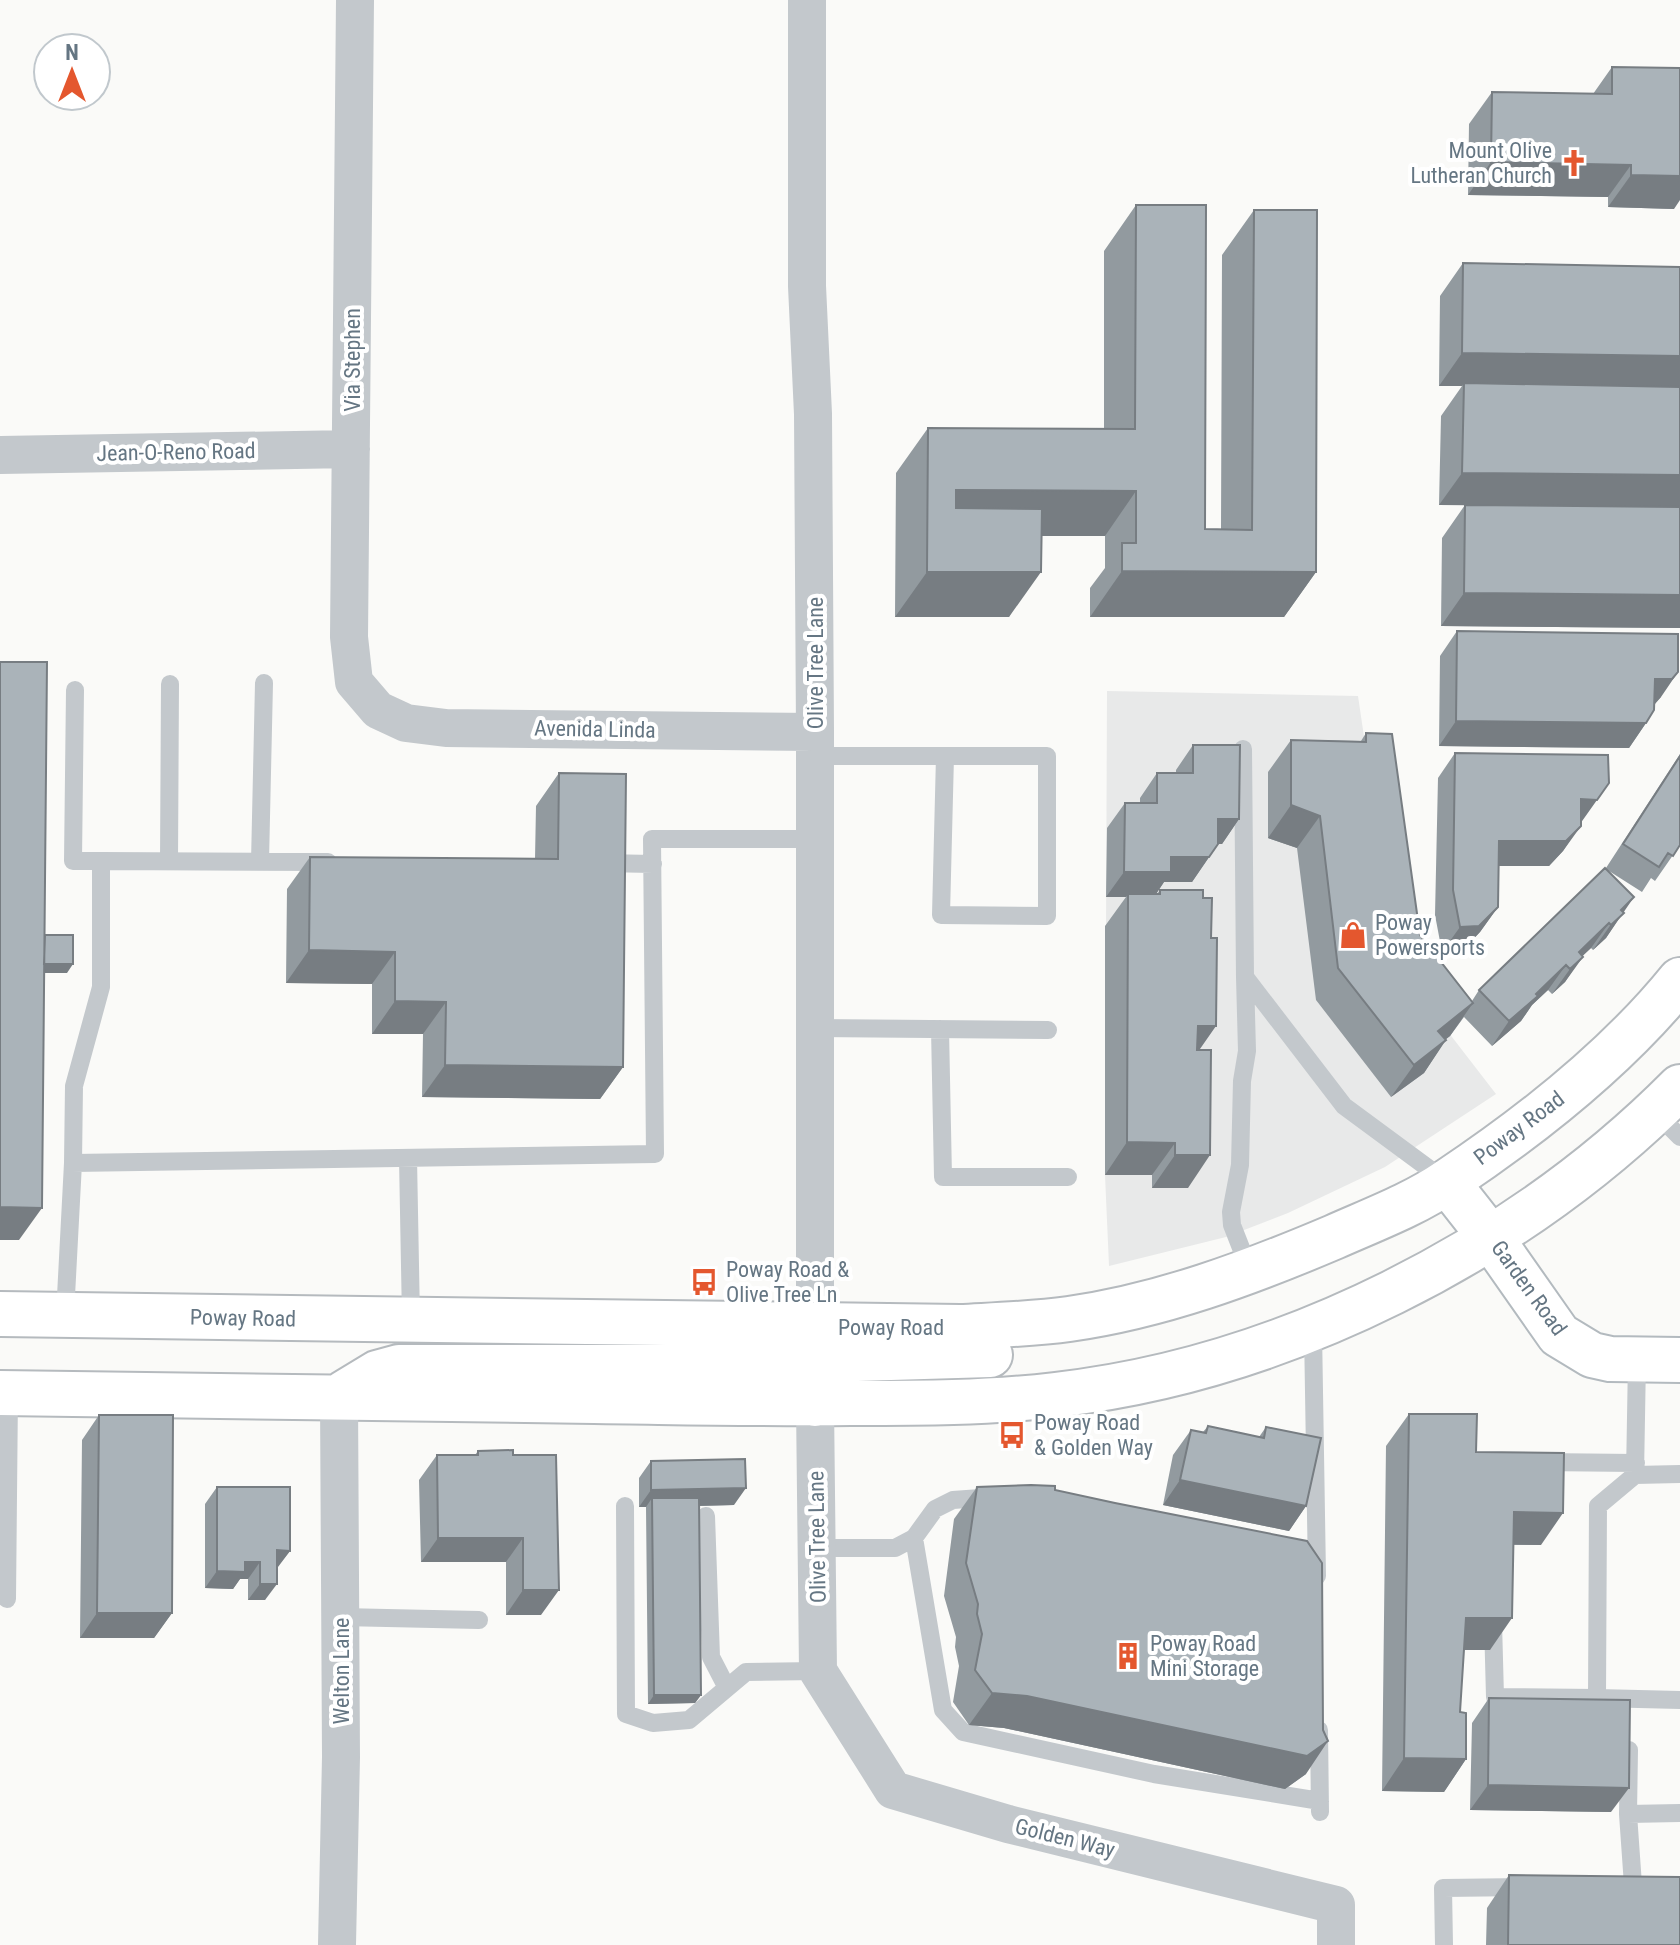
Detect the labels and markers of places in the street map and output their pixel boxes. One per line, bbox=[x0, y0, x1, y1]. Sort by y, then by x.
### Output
place label: Mount Olive Lutheran Church bbox=[1410, 138, 1552, 188]
church icon: Mount Olive Lutheran Church bbox=[1559, 148, 1589, 178]
place label: Poway Powersports bbox=[1375, 910, 1485, 960]
shop icon: Poway Powersports bbox=[1338, 920, 1368, 950]
place label: Poway Road & Olive Tree Ln bbox=[726, 1257, 849, 1307]
bus stop icon: Poway Road & Olive Tree Ln bbox=[689, 1267, 719, 1297]
place label: Poway Road & Golden Way bbox=[1034, 1410, 1153, 1460]
bus stop icon: Poway Road & Golden Way bbox=[997, 1420, 1027, 1450]
place label: Poway Road Mini Storage bbox=[1150, 1631, 1259, 1681]
building icon: Poway Road Mini Storage bbox=[1113, 1641, 1143, 1671]

